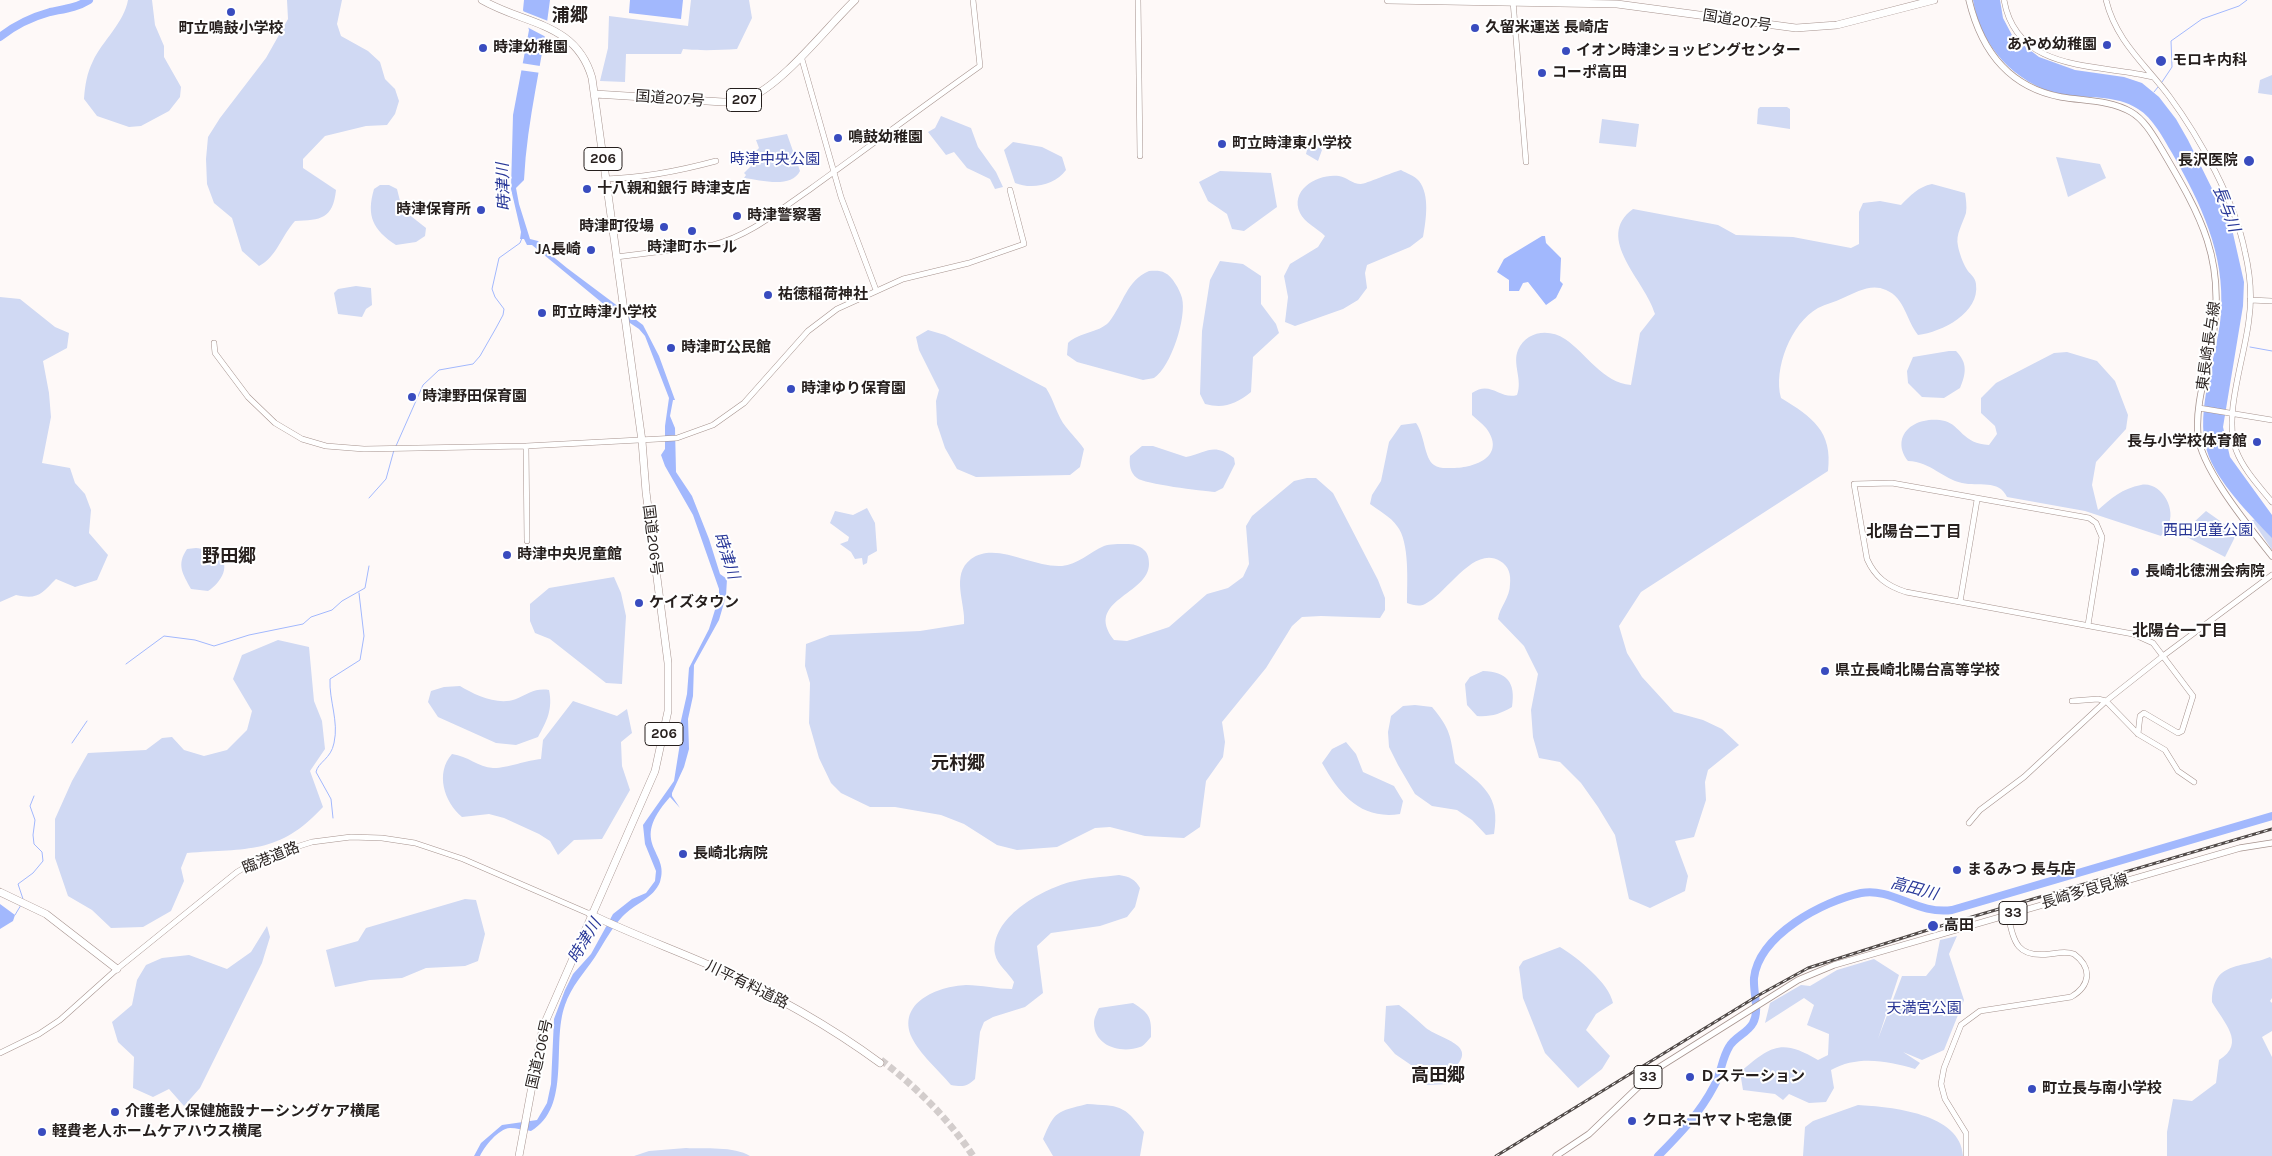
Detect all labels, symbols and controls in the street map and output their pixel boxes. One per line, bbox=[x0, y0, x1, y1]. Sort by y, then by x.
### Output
district label: 浦郷 bbox=[552, 5, 588, 27]
marker: 町立鳴鼓小学校 bbox=[225, 6, 237, 18]
street label: 国道207号 bbox=[1701, 7, 1773, 35]
place label: 久留米運送 長崎店 bbox=[1485, 19, 1609, 37]
place label: 町立鳴鼓小学校 bbox=[179, 20, 283, 38]
marker: 久留米運送 長崎店 bbox=[1469, 22, 1481, 34]
place label: あやめ幼稚園 bbox=[2007, 36, 2097, 54]
place label: 時津幼稚園 bbox=[493, 39, 568, 57]
marker: あやめ幼稚園 bbox=[2101, 39, 2113, 51]
marker: 時津幼稚園 bbox=[477, 42, 489, 54]
place label: イオン時津ショッピングセンター bbox=[1576, 42, 1801, 60]
marker: イオン時津ショッピングセンター bbox=[1560, 45, 1572, 57]
place label: モロキ内科 bbox=[2172, 52, 2247, 70]
marker: モロキ内科 bbox=[2154, 54, 2168, 68]
place label: コーポ高田 bbox=[1552, 64, 1627, 82]
marker: コーポ高田 bbox=[1536, 67, 1548, 79]
street label: 国道207号 bbox=[635, 88, 705, 110]
road number: 207 bbox=[726, 88, 762, 112]
place label: 鳴鼓幼稚園 bbox=[848, 129, 923, 147]
marker: 鳴鼓幼稚園 bbox=[832, 132, 844, 144]
place label: 町立時津東小学校 bbox=[1232, 135, 1352, 153]
marker: 町立時津東小学校 bbox=[1216, 138, 1228, 150]
road number: 206 bbox=[584, 148, 622, 170]
park label: 時津中央公園 bbox=[730, 151, 820, 169]
place label: 長沢医院 bbox=[2178, 152, 2238, 170]
marker: 長沢医院 bbox=[2242, 154, 2256, 168]
water label: 時津川 bbox=[494, 163, 514, 211]
place label: 十八親和銀行 時津支店 bbox=[597, 180, 751, 198]
marker: 十八親和銀行 時津支店 bbox=[581, 183, 593, 195]
water label: 長与川 bbox=[2208, 183, 2244, 235]
place label: 時津保育所 bbox=[396, 201, 471, 219]
marker: 時津保育所 bbox=[475, 204, 487, 216]
place label: 時津警察署 bbox=[747, 207, 822, 225]
marker: 時津警察署 bbox=[731, 210, 743, 222]
place label: 時津町役場 bbox=[579, 218, 654, 236]
marker: 時津町役場 bbox=[658, 221, 670, 233]
marker: 時津町ホール bbox=[686, 225, 698, 237]
place label: 時津町ホール bbox=[647, 239, 737, 257]
place label: JA長崎 bbox=[535, 241, 581, 259]
marker: JA長崎 bbox=[585, 244, 597, 256]
place label: 祐徳稲荷神社 bbox=[778, 286, 868, 304]
marker: 祐徳稲荷神社 bbox=[762, 289, 774, 301]
street label: 東長崎長与線 bbox=[2194, 300, 2224, 392]
place label: 町立時津小学校 bbox=[552, 304, 657, 322]
marker: 町立時津小学校 bbox=[536, 307, 548, 319]
place label: 時津町公民館 bbox=[681, 339, 771, 357]
marker: 時津町公民館 bbox=[665, 342, 677, 354]
place label: 時津ゆり保育園 bbox=[801, 380, 906, 398]
marker: 時津ゆり保育園 bbox=[785, 383, 797, 395]
place label: 時津野田保育園 bbox=[422, 388, 527, 406]
marker: 時津野田保育園 bbox=[406, 391, 418, 403]
place label: 長与小学校体育館 bbox=[2127, 433, 2247, 451]
marker: 長与小学校体育館 bbox=[2251, 436, 2263, 448]
street label: 国道206号 bbox=[639, 504, 665, 576]
district label: 北陽台二丁目 bbox=[1866, 522, 1962, 542]
park label: 西田児童公園 bbox=[2163, 522, 2253, 540]
water label: 時津川 bbox=[709, 530, 743, 582]
district label: 野田郷 bbox=[202, 546, 256, 568]
place label: 時津中央児童館 bbox=[517, 546, 622, 564]
marker: 時津中央児童館 bbox=[501, 549, 513, 561]
place label: 長崎北徳洲会病院 bbox=[2145, 563, 2265, 581]
marker: 長崎北徳洲会病院 bbox=[2129, 566, 2141, 578]
place label: ケイズタウン bbox=[649, 594, 739, 612]
marker: ケイズタウン bbox=[633, 597, 645, 609]
district label: 北陽台一丁目 bbox=[2132, 621, 2228, 641]
place label: 県立長崎北陽台高等学校 bbox=[1835, 662, 2000, 680]
marker: 県立長崎北陽台高等学校 bbox=[1819, 665, 1831, 677]
road number: 206 bbox=[645, 722, 683, 746]
district label: 元村郷 bbox=[931, 753, 985, 775]
street label: 臨港道路 bbox=[240, 838, 302, 878]
place label: 長崎北病院 bbox=[693, 845, 768, 863]
marker: 長崎北病院 bbox=[677, 848, 689, 860]
place label: まるみつ 長与店 bbox=[1967, 861, 2076, 879]
marker: まるみつ 長与店 bbox=[1951, 864, 1963, 876]
street label: 長崎多良見線 bbox=[2039, 871, 2131, 913]
water label: 高田川 bbox=[1888, 874, 1940, 904]
road number: 33 bbox=[1999, 901, 2027, 924]
water label: 時津川 bbox=[564, 915, 606, 967]
place label: 高田 bbox=[1944, 917, 1974, 935]
marker: 高田 bbox=[1926, 919, 1940, 933]
street label: 川平有料道路 bbox=[703, 957, 791, 1013]
park label: 天満宮公園 bbox=[1887, 1000, 1961, 1018]
street label: 国道206号 bbox=[523, 1017, 557, 1091]
district label: 高田郷 bbox=[1411, 1065, 1465, 1087]
road number: 33 bbox=[1634, 1066, 1662, 1088]
place label: Ｄステーション bbox=[1700, 1068, 1805, 1086]
marker: Ｄステーション bbox=[1684, 1071, 1696, 1083]
place label: 町立長与南小学校 bbox=[2042, 1080, 2162, 1098]
marker: 町立長与南小学校 bbox=[2026, 1083, 2038, 1095]
place label: 介護老人保健施設ナーシングケア横尾 bbox=[125, 1103, 380, 1121]
marker: 介護老人保健施設ナーシングケア横尾 bbox=[109, 1106, 121, 1118]
place label: クロネコヤマト宅急便 bbox=[1642, 1112, 1792, 1130]
marker: クロネコヤマト宅急便 bbox=[1626, 1115, 1638, 1127]
place label: 軽費老人ホームケアハウス横尾 bbox=[52, 1123, 262, 1141]
marker: 軽費老人ホームケアハウス横尾 bbox=[36, 1126, 48, 1138]

